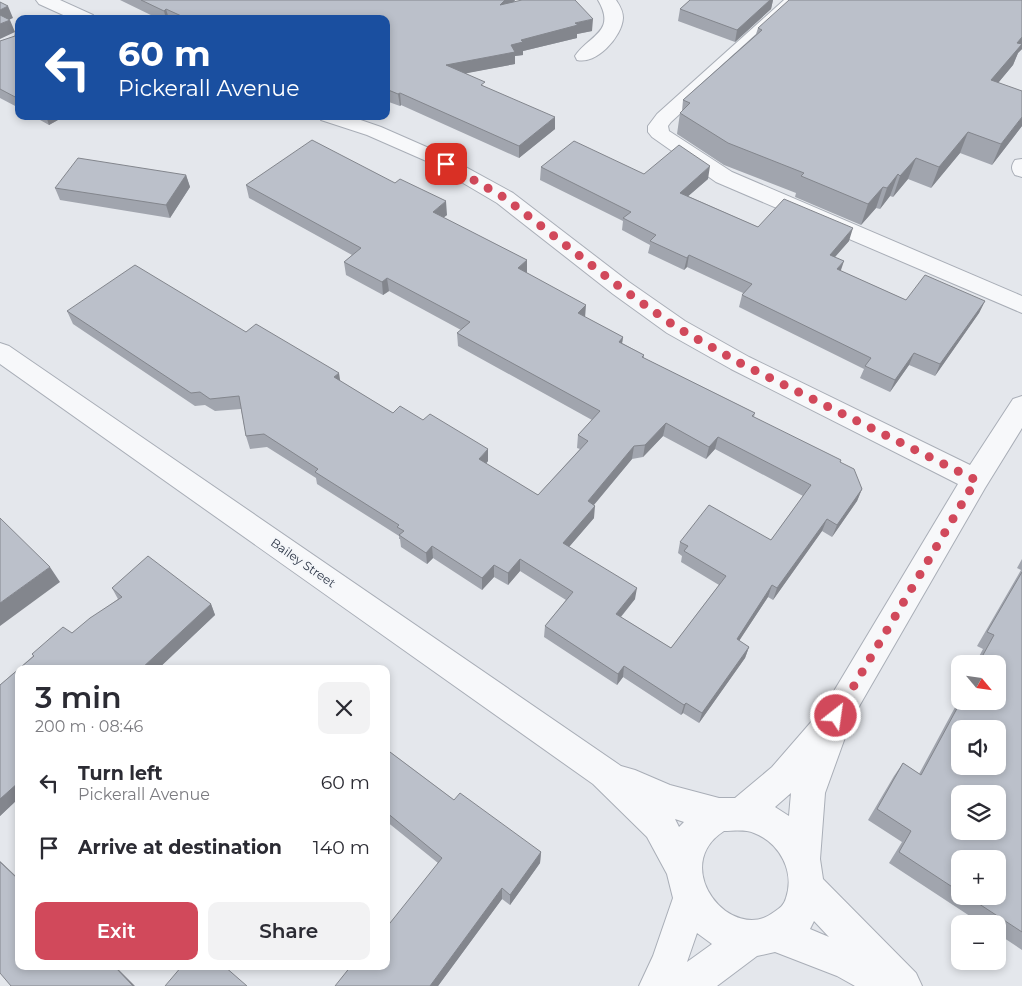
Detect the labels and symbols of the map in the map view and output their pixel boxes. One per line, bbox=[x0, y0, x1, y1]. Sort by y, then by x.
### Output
pin bbox=[425, 143, 467, 185]
street label: Bailey Street bbox=[268, 535, 339, 591]
north arrow bbox=[951, 655, 1006, 710]
position arrow bbox=[809, 689, 861, 741]

